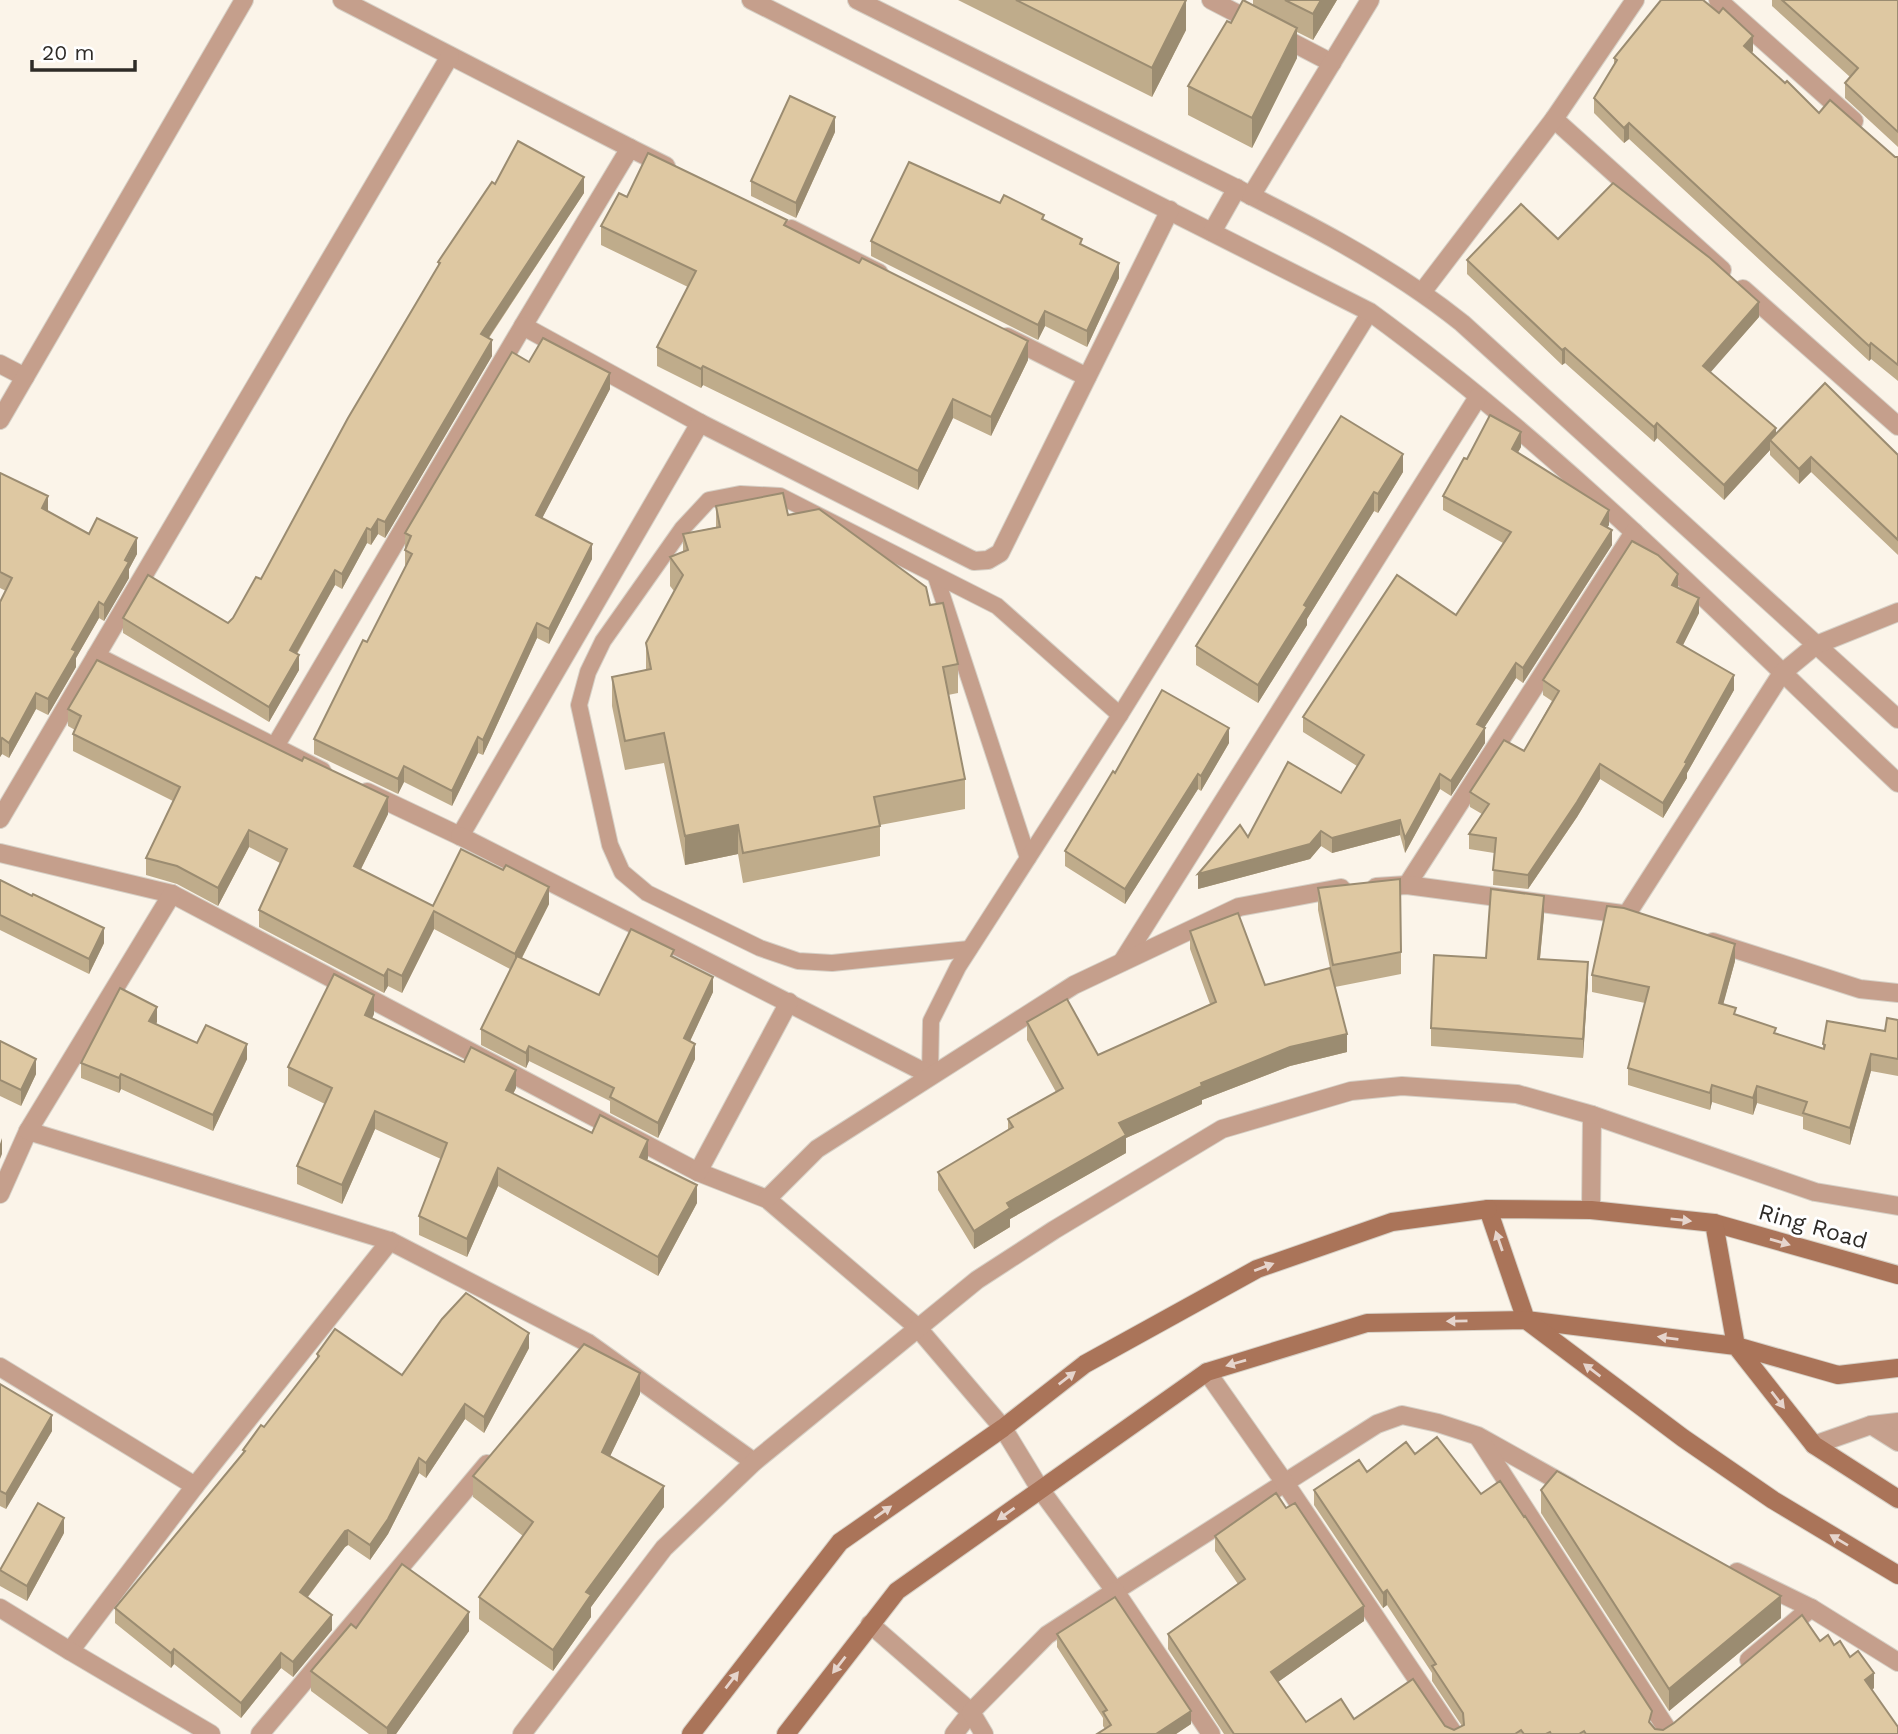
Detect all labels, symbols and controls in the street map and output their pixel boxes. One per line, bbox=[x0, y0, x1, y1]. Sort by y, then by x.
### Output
scale bar bbox=[32, 28, 135, 72]
text: 20 m bbox=[42, 40, 94, 65]
street label: Ring Road bbox=[1755, 1198, 1870, 1255]
one-way arrow bbox=[1671, 1214, 1693, 1225]
one-way arrow bbox=[1493, 1230, 1504, 1251]
one-way arrow bbox=[1770, 1237, 1791, 1247]
one-way arrow bbox=[1254, 1261, 1275, 1272]
one-way arrow bbox=[1446, 1316, 1468, 1327]
one-way arrow bbox=[1657, 1332, 1679, 1343]
one-way arrow bbox=[1225, 1359, 1246, 1369]
one-way arrow bbox=[1583, 1362, 1601, 1377]
one-way arrow bbox=[1057, 1371, 1075, 1386]
one-way arrow bbox=[1771, 1390, 1786, 1408]
one-way arrow bbox=[874, 1505, 892, 1519]
one-way arrow bbox=[997, 1507, 1015, 1521]
one-way arrow bbox=[1830, 1534, 1849, 1546]
one-way arrow bbox=[833, 1656, 847, 1674]
one-way arrow bbox=[725, 1671, 739, 1689]

